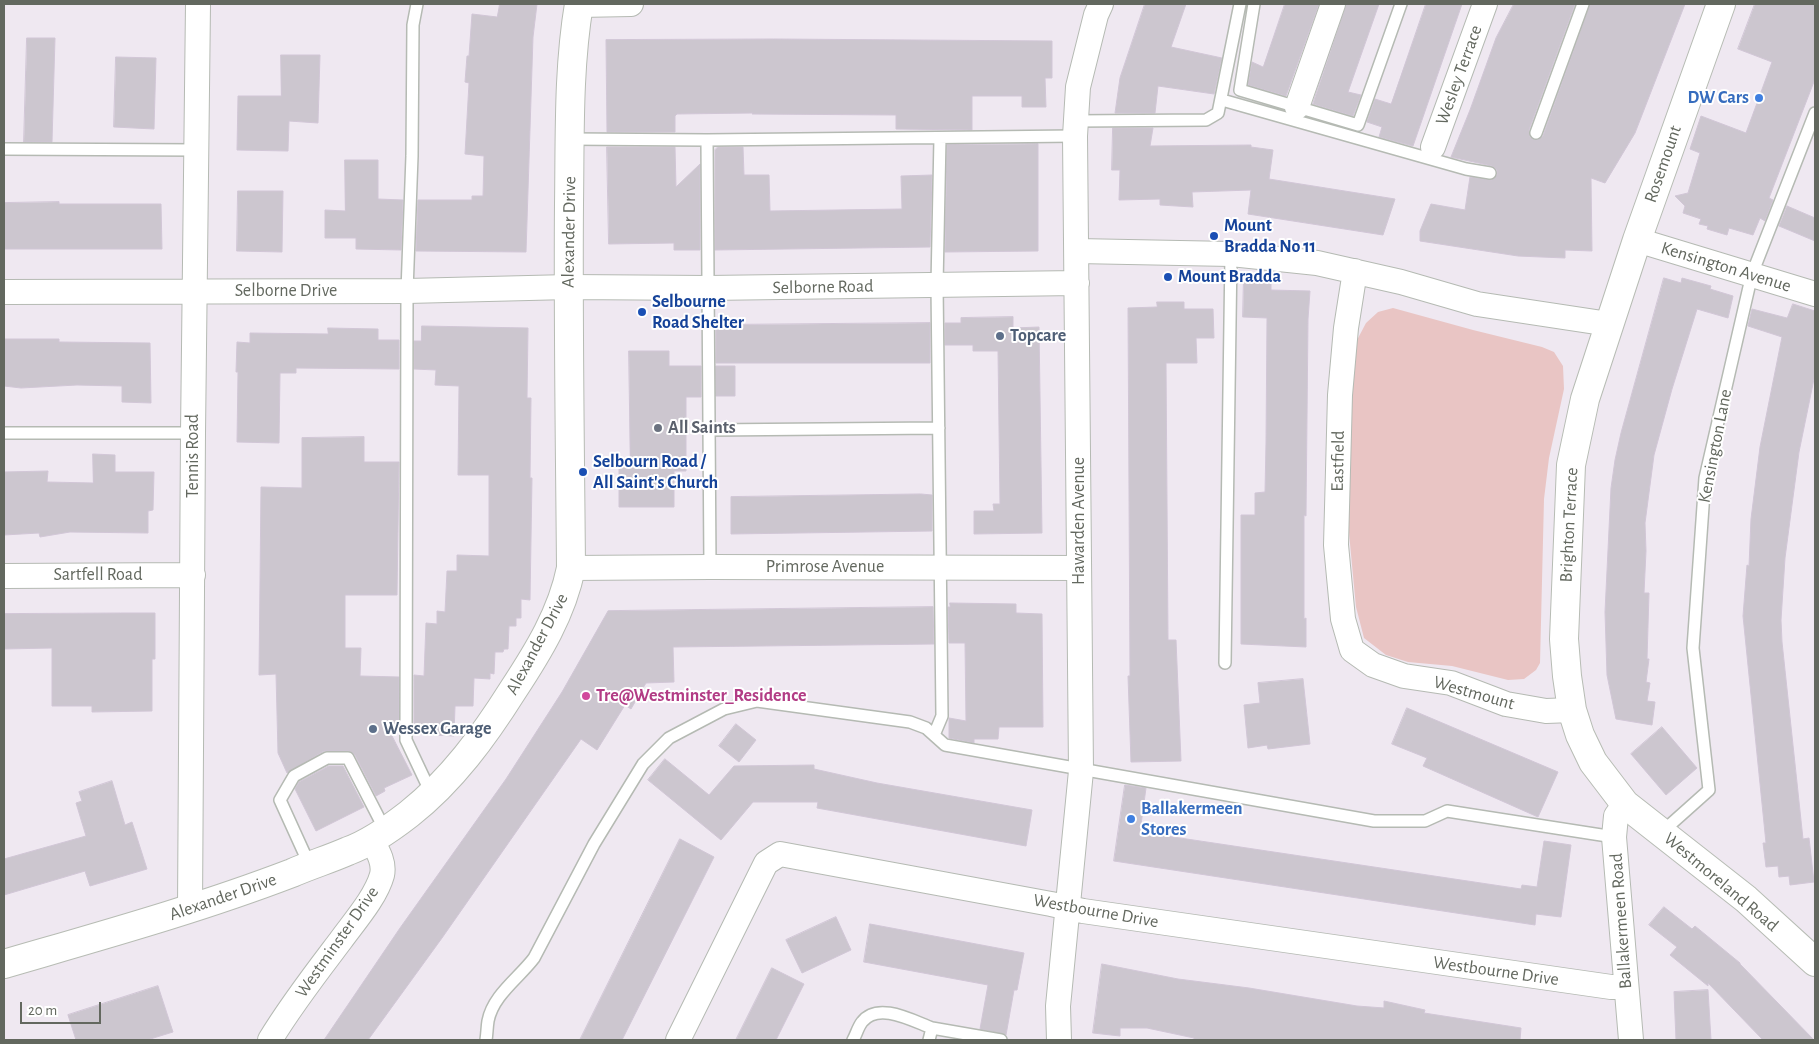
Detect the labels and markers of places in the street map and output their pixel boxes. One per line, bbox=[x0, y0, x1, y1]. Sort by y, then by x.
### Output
place label: DW Cars bbox=[1688, 87, 1749, 109]
marker: DW Cars bbox=[1753, 92, 1765, 104]
place label: Mount Bradda No 11 bbox=[1224, 215, 1316, 258]
marker: Mount Bradda No 11 bbox=[1208, 230, 1220, 242]
place label: Mount Bradda bbox=[1178, 266, 1281, 288]
marker: Mount Bradda bbox=[1162, 271, 1174, 283]
place label: Selbourne Road Shelter bbox=[652, 291, 744, 334]
marker: Selbourne Road Shelter bbox=[636, 306, 648, 318]
place label: Topcare bbox=[1010, 325, 1066, 347]
marker: Topcare bbox=[994, 330, 1006, 342]
place label: All Saints bbox=[668, 417, 736, 439]
marker: All Saints bbox=[652, 422, 664, 434]
place label: Selbourn Road / All Saint's Church bbox=[593, 451, 718, 494]
marker: Selbourn Road / All Saint's Church bbox=[577, 466, 589, 478]
place label: Tre@Westminster_Residence bbox=[596, 685, 807, 707]
marker: Tre@Westminster_Residence bbox=[580, 690, 592, 702]
place label: Wessex Garage bbox=[383, 718, 492, 740]
marker: Wessex Garage bbox=[367, 723, 379, 735]
place label: Ballakermeen Stores bbox=[1141, 798, 1243, 841]
marker: Ballakermeen Stores bbox=[1125, 813, 1137, 825]

